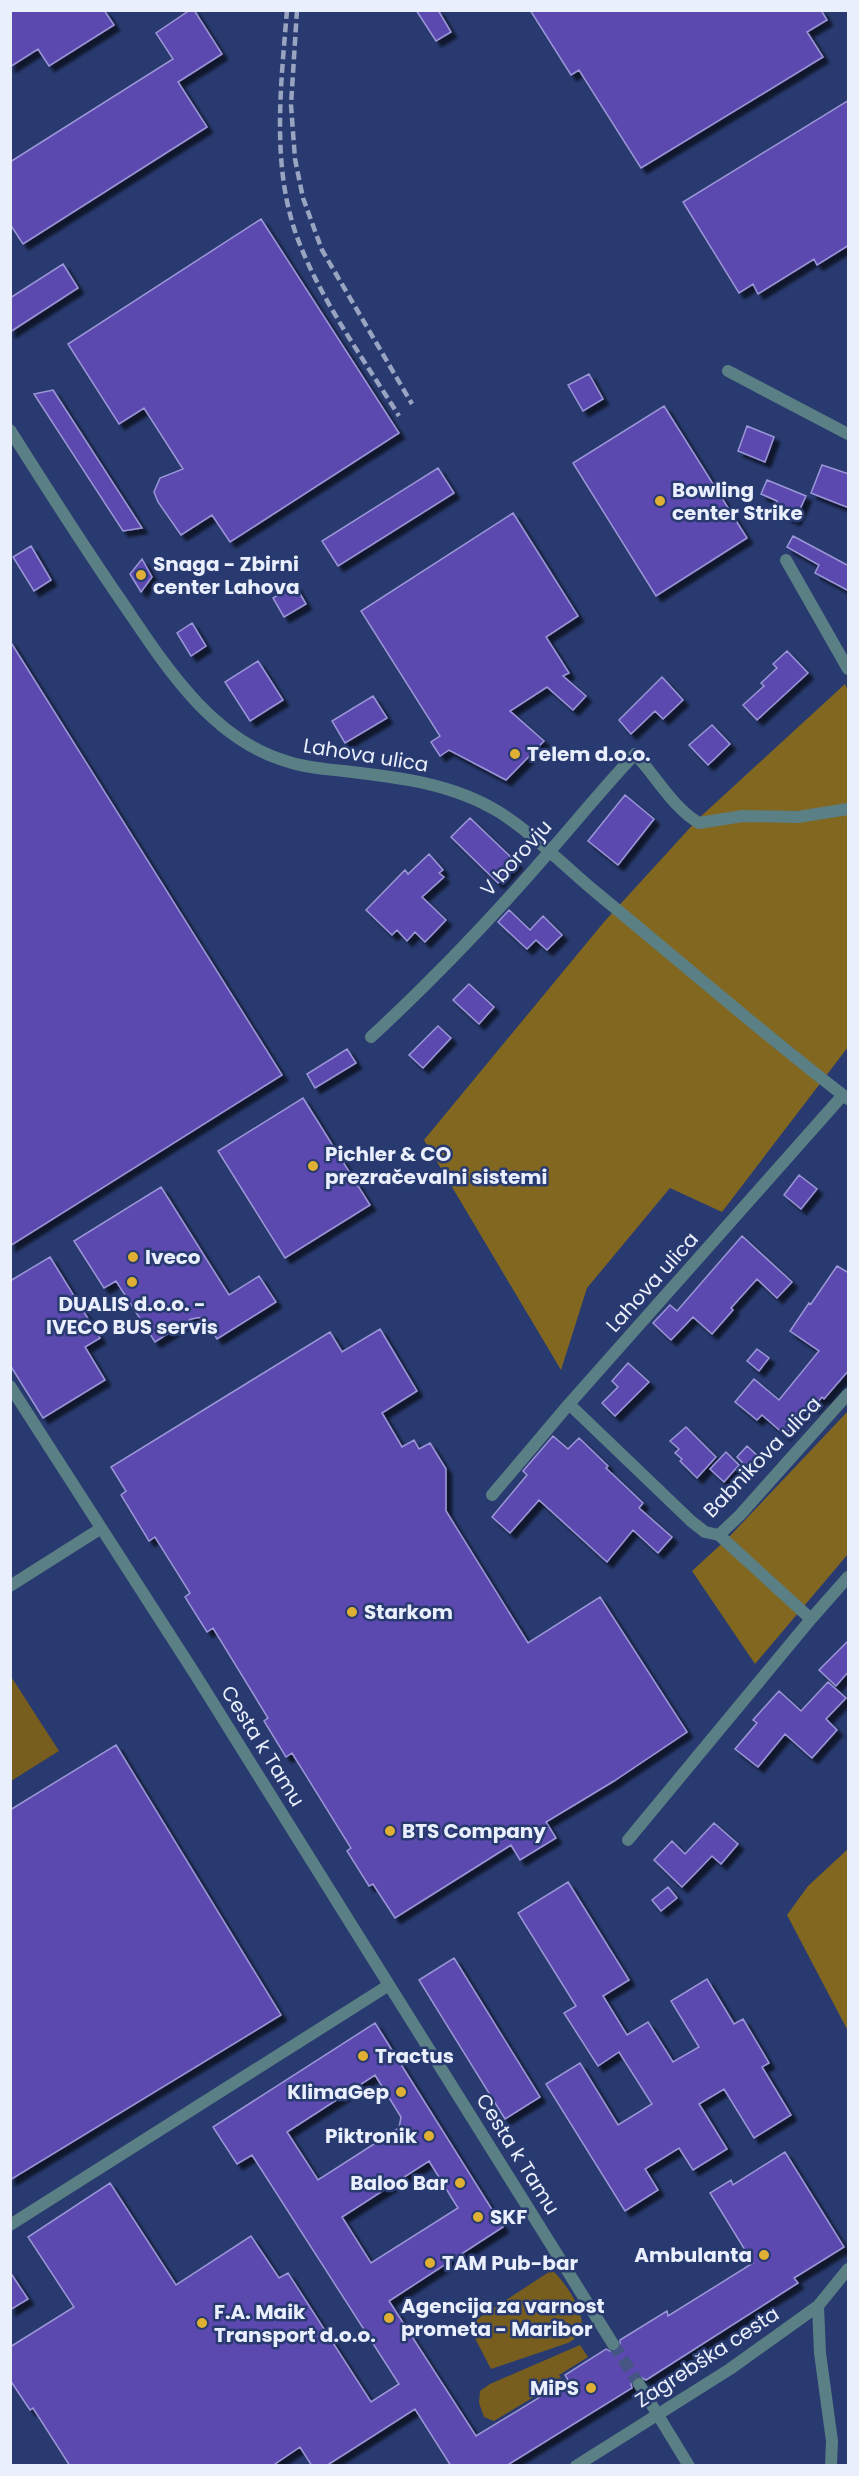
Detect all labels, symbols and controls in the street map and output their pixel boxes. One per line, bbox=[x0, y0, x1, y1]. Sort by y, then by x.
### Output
place label: Bowling center Strike bbox=[672, 476, 803, 527]
marker: Bowling center Strike bbox=[653, 494, 667, 508]
place label: Snaga - Zbirni center Lahova bbox=[153, 550, 300, 601]
marker: Snaga - Zbirni center Lahova bbox=[134, 568, 148, 582]
street label: Lahova ulica bbox=[302, 731, 430, 779]
place label: Telem d.o.o. bbox=[527, 740, 651, 768]
marker: Telem d.o.o. bbox=[508, 747, 522, 761]
street label: V borovju bbox=[474, 814, 558, 902]
place label: Pichler & CO prezračevalni sistemi bbox=[325, 1140, 547, 1191]
marker: Pichler & CO prezračevalni sistemi bbox=[306, 1159, 320, 1173]
street label: Lahova ulica bbox=[599, 1226, 705, 1338]
place label: Iveco bbox=[145, 1243, 201, 1271]
marker: Iveco bbox=[126, 1250, 140, 1264]
marker: DUALIS d.o.o. - IVECO BUS servis bbox=[125, 1275, 139, 1289]
place label: DUALIS d.o.o. - IVECO BUS servis bbox=[46, 1290, 218, 1341]
street label: Babnikova ulica bbox=[697, 1390, 827, 1524]
place label: Starkom bbox=[364, 1598, 453, 1626]
marker: Starkom bbox=[345, 1605, 359, 1619]
street label: Cesta k Tamu bbox=[215, 1680, 311, 1812]
place label: BTS Company bbox=[402, 1817, 546, 1845]
marker: BTS Company bbox=[383, 1824, 397, 1838]
place label: Tractus bbox=[375, 2042, 454, 2070]
marker: Tractus bbox=[356, 2049, 370, 2063]
place label: KlimaGep bbox=[287, 2078, 389, 2106]
marker: KlimaGep bbox=[394, 2085, 408, 2099]
street label: Cesta k Tamu bbox=[470, 2088, 566, 2220]
place label: Piktronik bbox=[325, 2122, 418, 2150]
marker: Piktronik bbox=[422, 2129, 436, 2143]
place label: Baloo Bar bbox=[350, 2169, 448, 2197]
marker: Baloo Bar bbox=[453, 2176, 467, 2190]
place label: SKF bbox=[490, 2203, 527, 2231]
marker: SKF bbox=[471, 2210, 485, 2224]
place label: Ambulanta bbox=[634, 2241, 752, 2269]
marker: Ambulanta bbox=[757, 2248, 771, 2262]
place label: TAM Pub-bar bbox=[442, 2249, 578, 2277]
marker: TAM Pub-bar bbox=[423, 2256, 437, 2270]
place label: Agencija za varnost prometa - Maribor bbox=[401, 2292, 605, 2343]
place label: F.A. Maik Transport d.o.o. bbox=[214, 2298, 376, 2349]
street label: Zagrebška cesta bbox=[630, 2300, 784, 2414]
marker: Agencija za varnost prometa - Maribor bbox=[382, 2311, 396, 2325]
marker: F.A. Maik Transport d.o.o. bbox=[195, 2316, 209, 2330]
place label: MiPS bbox=[530, 2374, 579, 2402]
marker: MiPS bbox=[584, 2381, 598, 2395]

